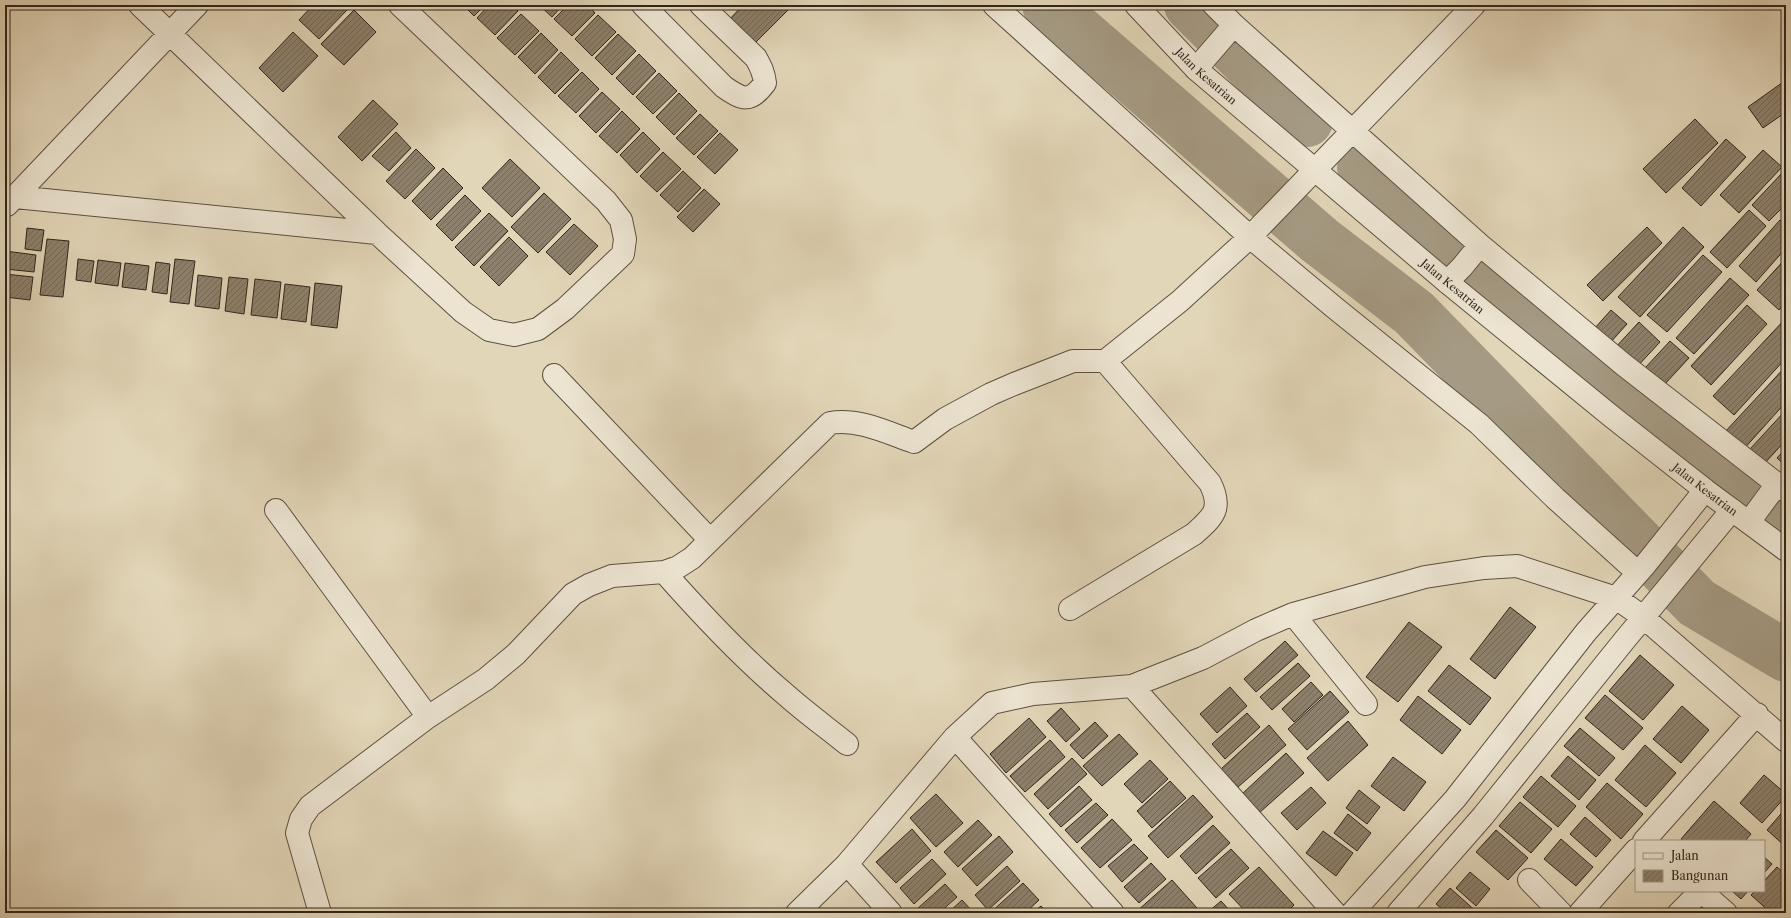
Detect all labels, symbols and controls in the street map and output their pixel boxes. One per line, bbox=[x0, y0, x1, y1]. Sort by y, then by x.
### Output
street label: Jalan Kesatrian bbox=[1171, 43, 1240, 108]
street label: Jalan Kesatrian bbox=[1417, 255, 1487, 317]
street label: Jalan Kesatrian bbox=[1668, 459, 1740, 519]
legend bbox=[1635, 840, 1765, 892]
text: Jalan bbox=[1669, 848, 1699, 863]
text: Bangunan bbox=[1671, 868, 1729, 883]

